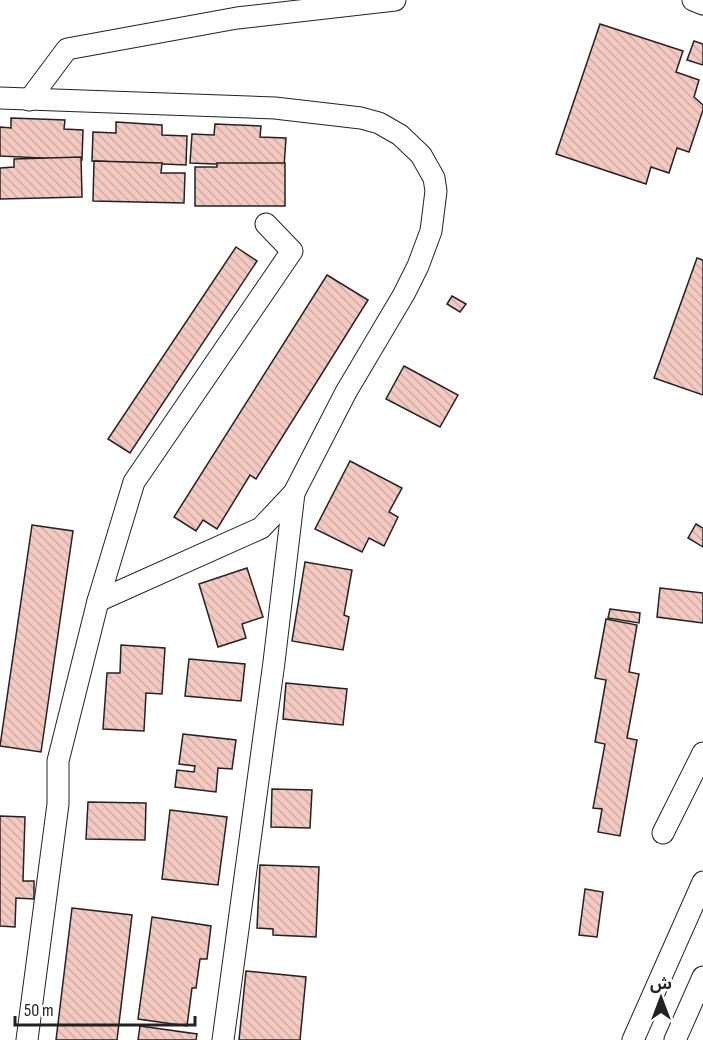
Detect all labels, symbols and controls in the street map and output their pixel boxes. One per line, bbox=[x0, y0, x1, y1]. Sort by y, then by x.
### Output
north arrow bbox=[631, 968, 691, 1028]
text: ش bbox=[650, 975, 672, 994]
scale bar bbox=[15, 989, 195, 1027]
text: 50 m bbox=[24, 1000, 54, 1021]

